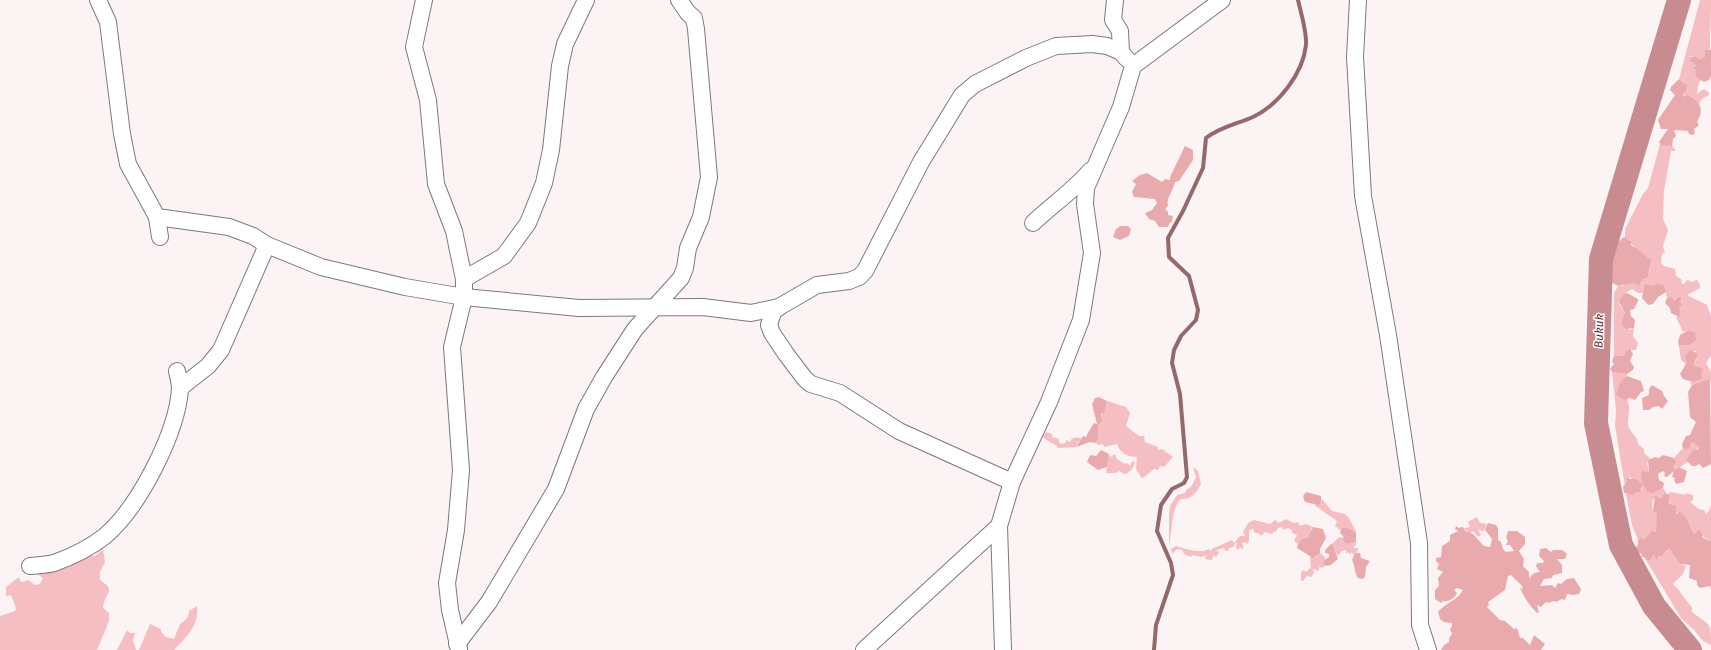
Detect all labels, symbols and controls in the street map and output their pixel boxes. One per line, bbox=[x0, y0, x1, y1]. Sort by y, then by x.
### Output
water label: Bukuk bbox=[1591, 313, 1607, 348]

